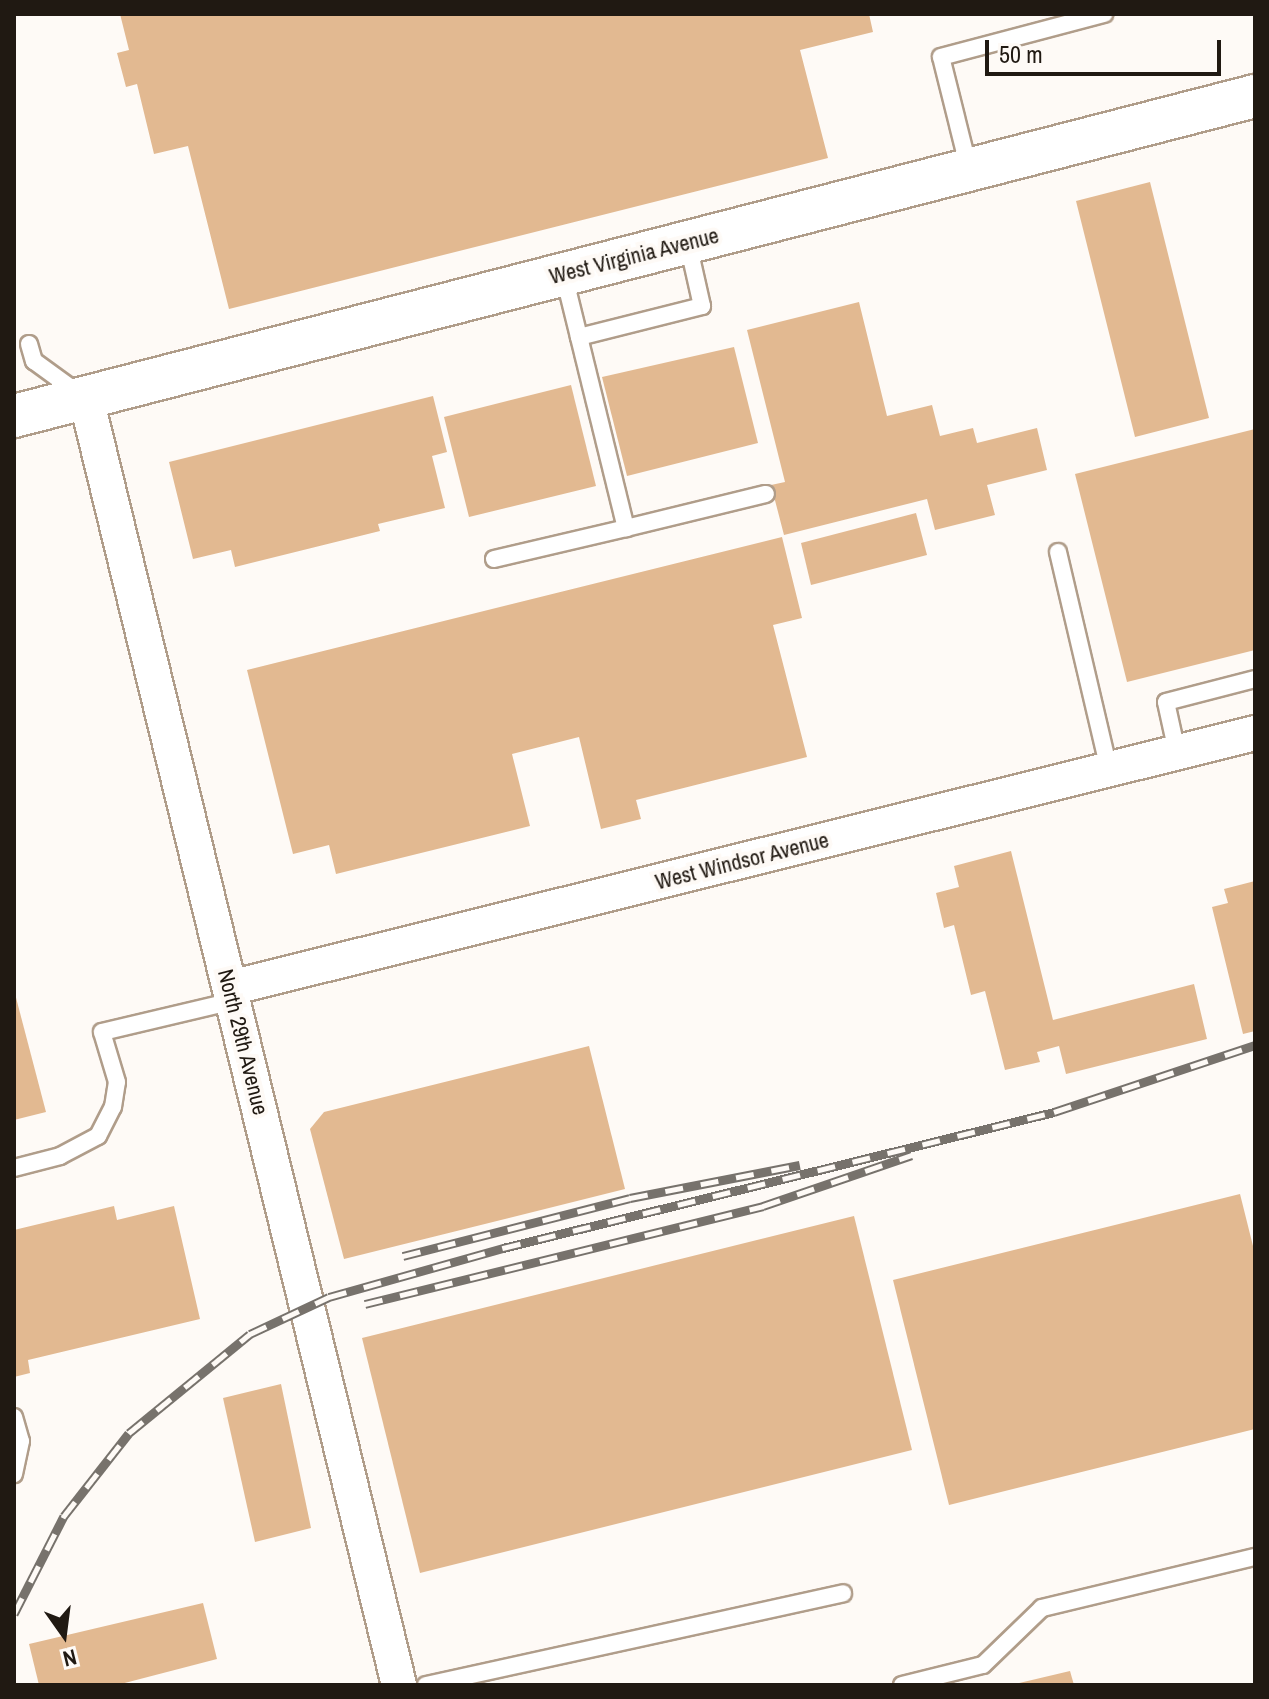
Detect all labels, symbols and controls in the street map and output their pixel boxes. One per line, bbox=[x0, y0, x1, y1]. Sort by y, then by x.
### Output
scale bar bbox=[989, 24, 1225, 74]
text: 50 m bbox=[999, 38, 1043, 70]
street label: West Virginia Avenue bbox=[546, 222, 722, 290]
street label: West Windsor Avenue bbox=[652, 827, 832, 895]
street label: North 29th Avenue bbox=[212, 966, 274, 1118]
north arrow bbox=[24, 1595, 104, 1675]
text: N bbox=[60, 1642, 80, 1674]

